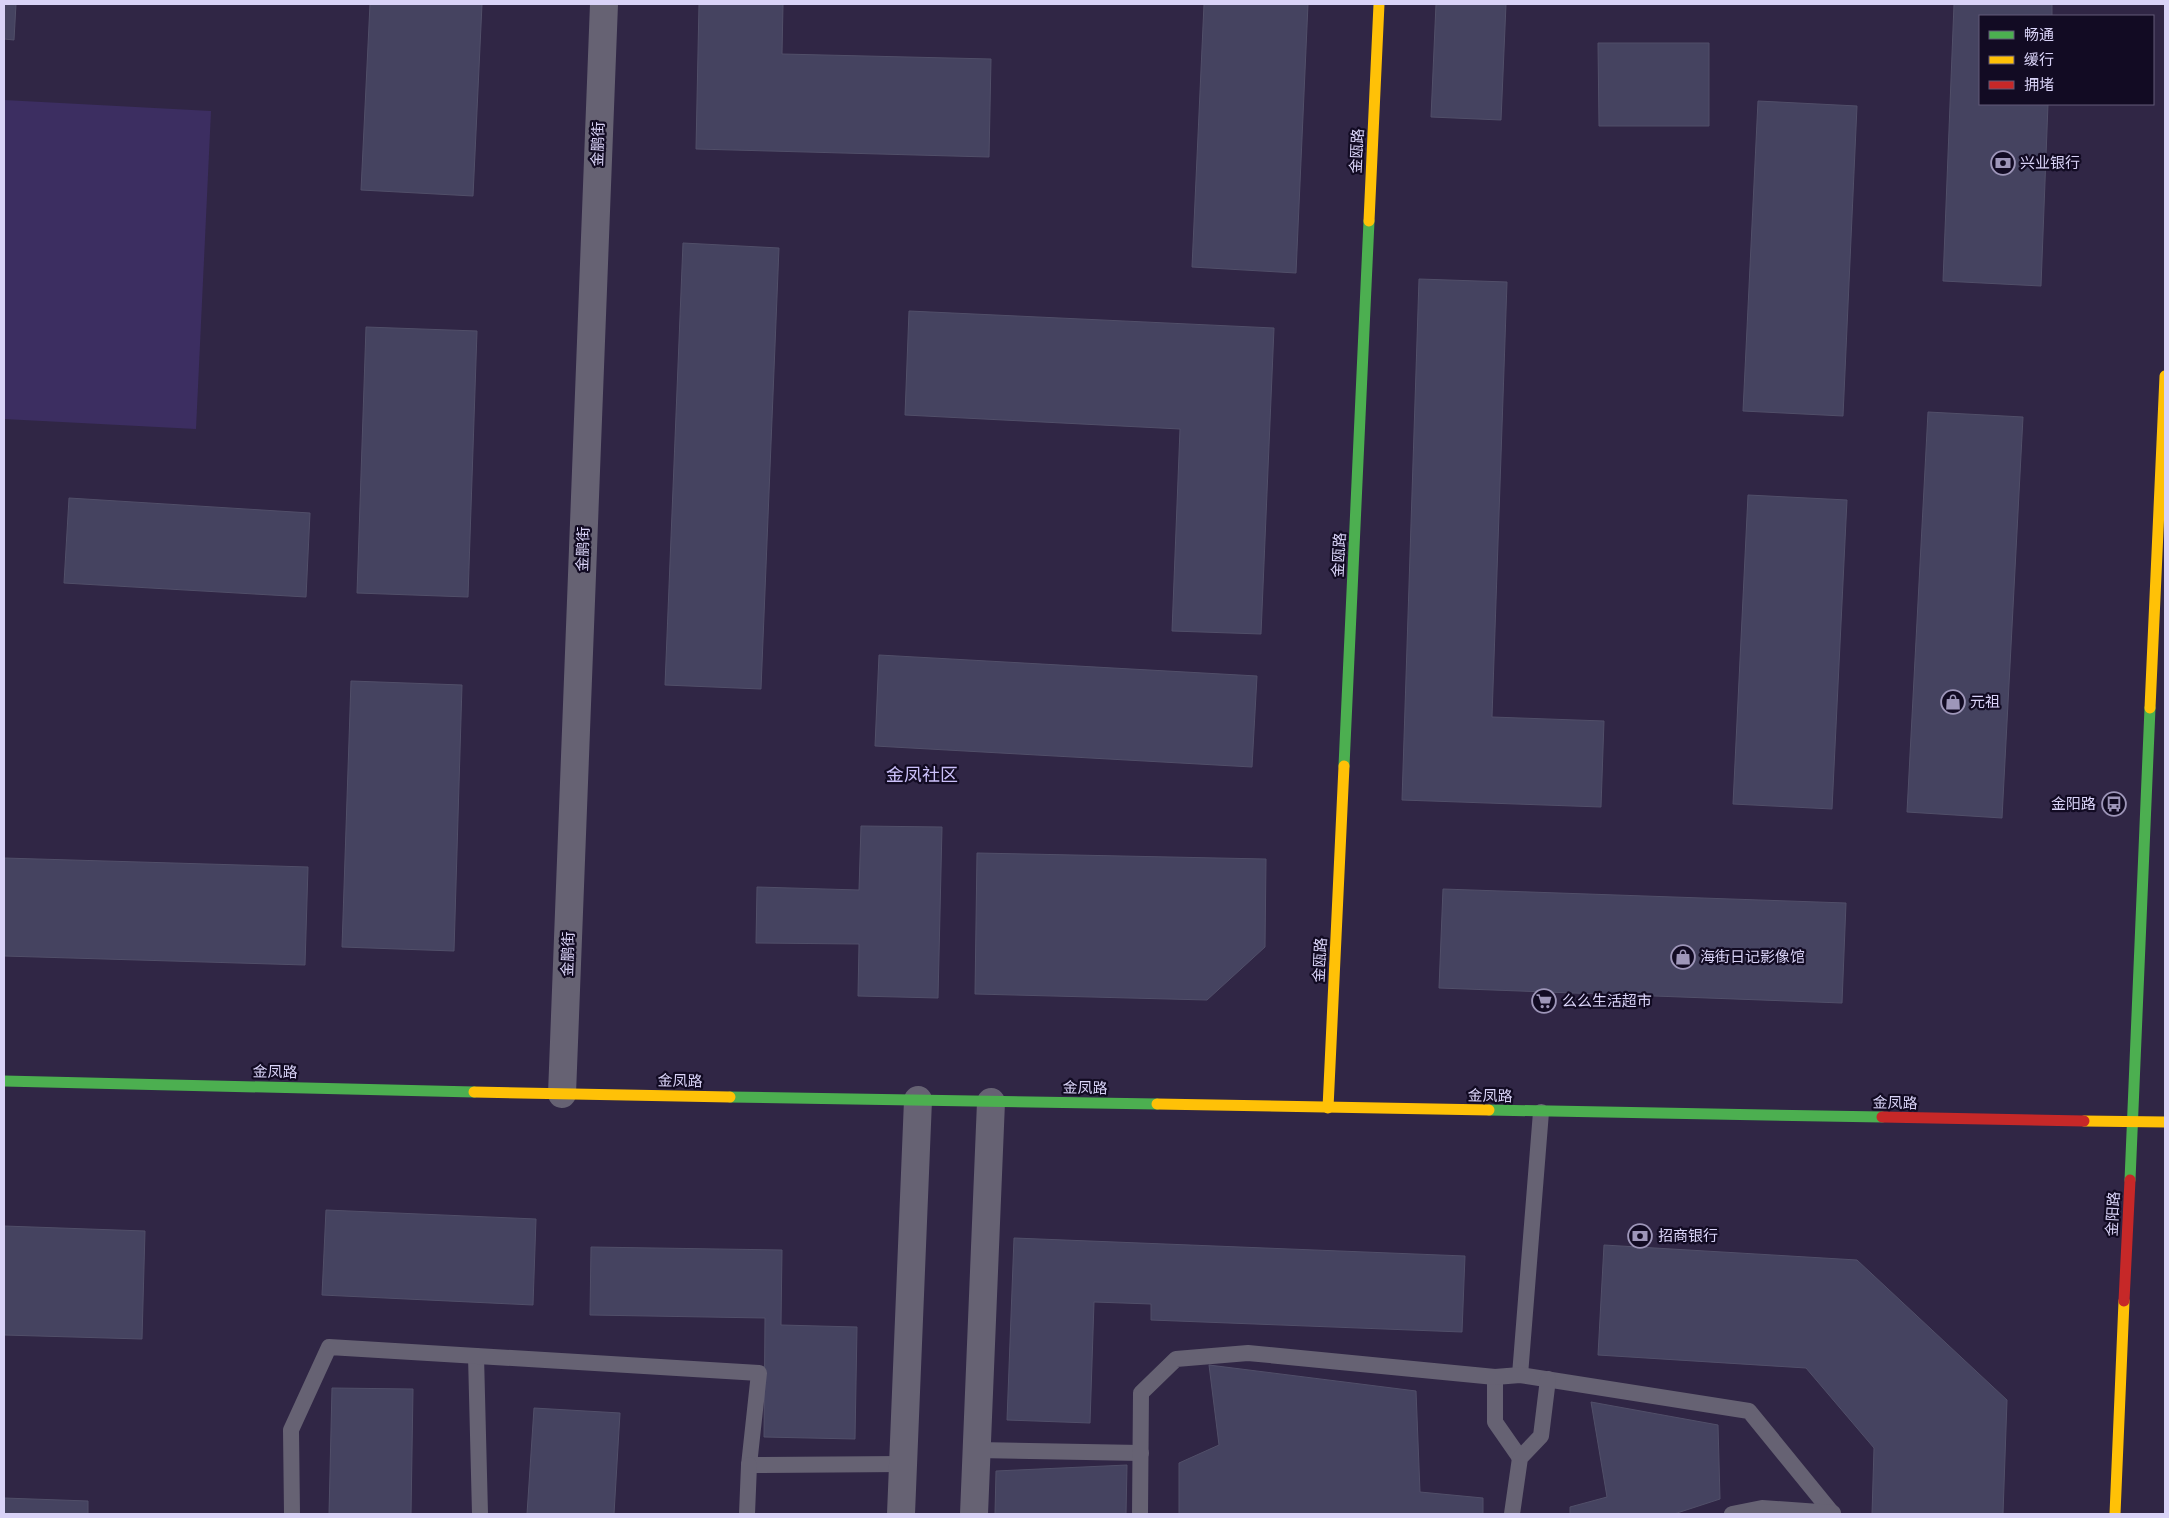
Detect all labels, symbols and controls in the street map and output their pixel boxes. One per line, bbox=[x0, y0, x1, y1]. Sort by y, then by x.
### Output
legend bbox=[1979, 15, 2154, 105]
text: 畅通 bbox=[2024, 26, 2054, 44]
text: 缓行 bbox=[2024, 51, 2054, 69]
text: 拥堵 bbox=[2024, 76, 2054, 94]
street label: 金鹏街 bbox=[588, 121, 608, 167]
street label: 金瓯路 bbox=[1347, 128, 1367, 174]
bank icon: 兴业银行 bbox=[1990, 150, 2016, 176]
place label: 兴业银行 bbox=[2020, 154, 2080, 172]
street label: 金鹏街 bbox=[573, 526, 593, 572]
street label: 金瓯路 bbox=[1329, 532, 1349, 578]
shop icon: 元祖 bbox=[1940, 689, 1966, 715]
place label: 元祖 bbox=[1970, 693, 2000, 711]
district label: 金凤社区 bbox=[886, 764, 958, 786]
bus stop icon: 金阳路 bbox=[2101, 791, 2127, 817]
place label: 金阳路 bbox=[2051, 795, 2096, 813]
street label: 金鹏街 bbox=[558, 931, 578, 977]
street label: 金瓯路 bbox=[1310, 937, 1330, 983]
shop icon: 海街日记影像馆 bbox=[1670, 944, 1696, 970]
place label: 海街日记影像馆 bbox=[1700, 948, 1805, 966]
supermarket icon: 么么生活超市 bbox=[1531, 988, 1557, 1014]
place label: 么么生活超市 bbox=[1562, 992, 1652, 1010]
street label: 金凤路 bbox=[252, 1063, 298, 1081]
street label: 金凤路 bbox=[657, 1072, 703, 1090]
street label: 金凤路 bbox=[1062, 1079, 1108, 1097]
street label: 金凤路 bbox=[1467, 1087, 1513, 1105]
street label: 金凤路 bbox=[1872, 1094, 1918, 1112]
street label: 金阳路 bbox=[2103, 1191, 2123, 1237]
bank icon: 招商银行 bbox=[1627, 1223, 1653, 1249]
place label: 招商银行 bbox=[1658, 1227, 1718, 1245]

